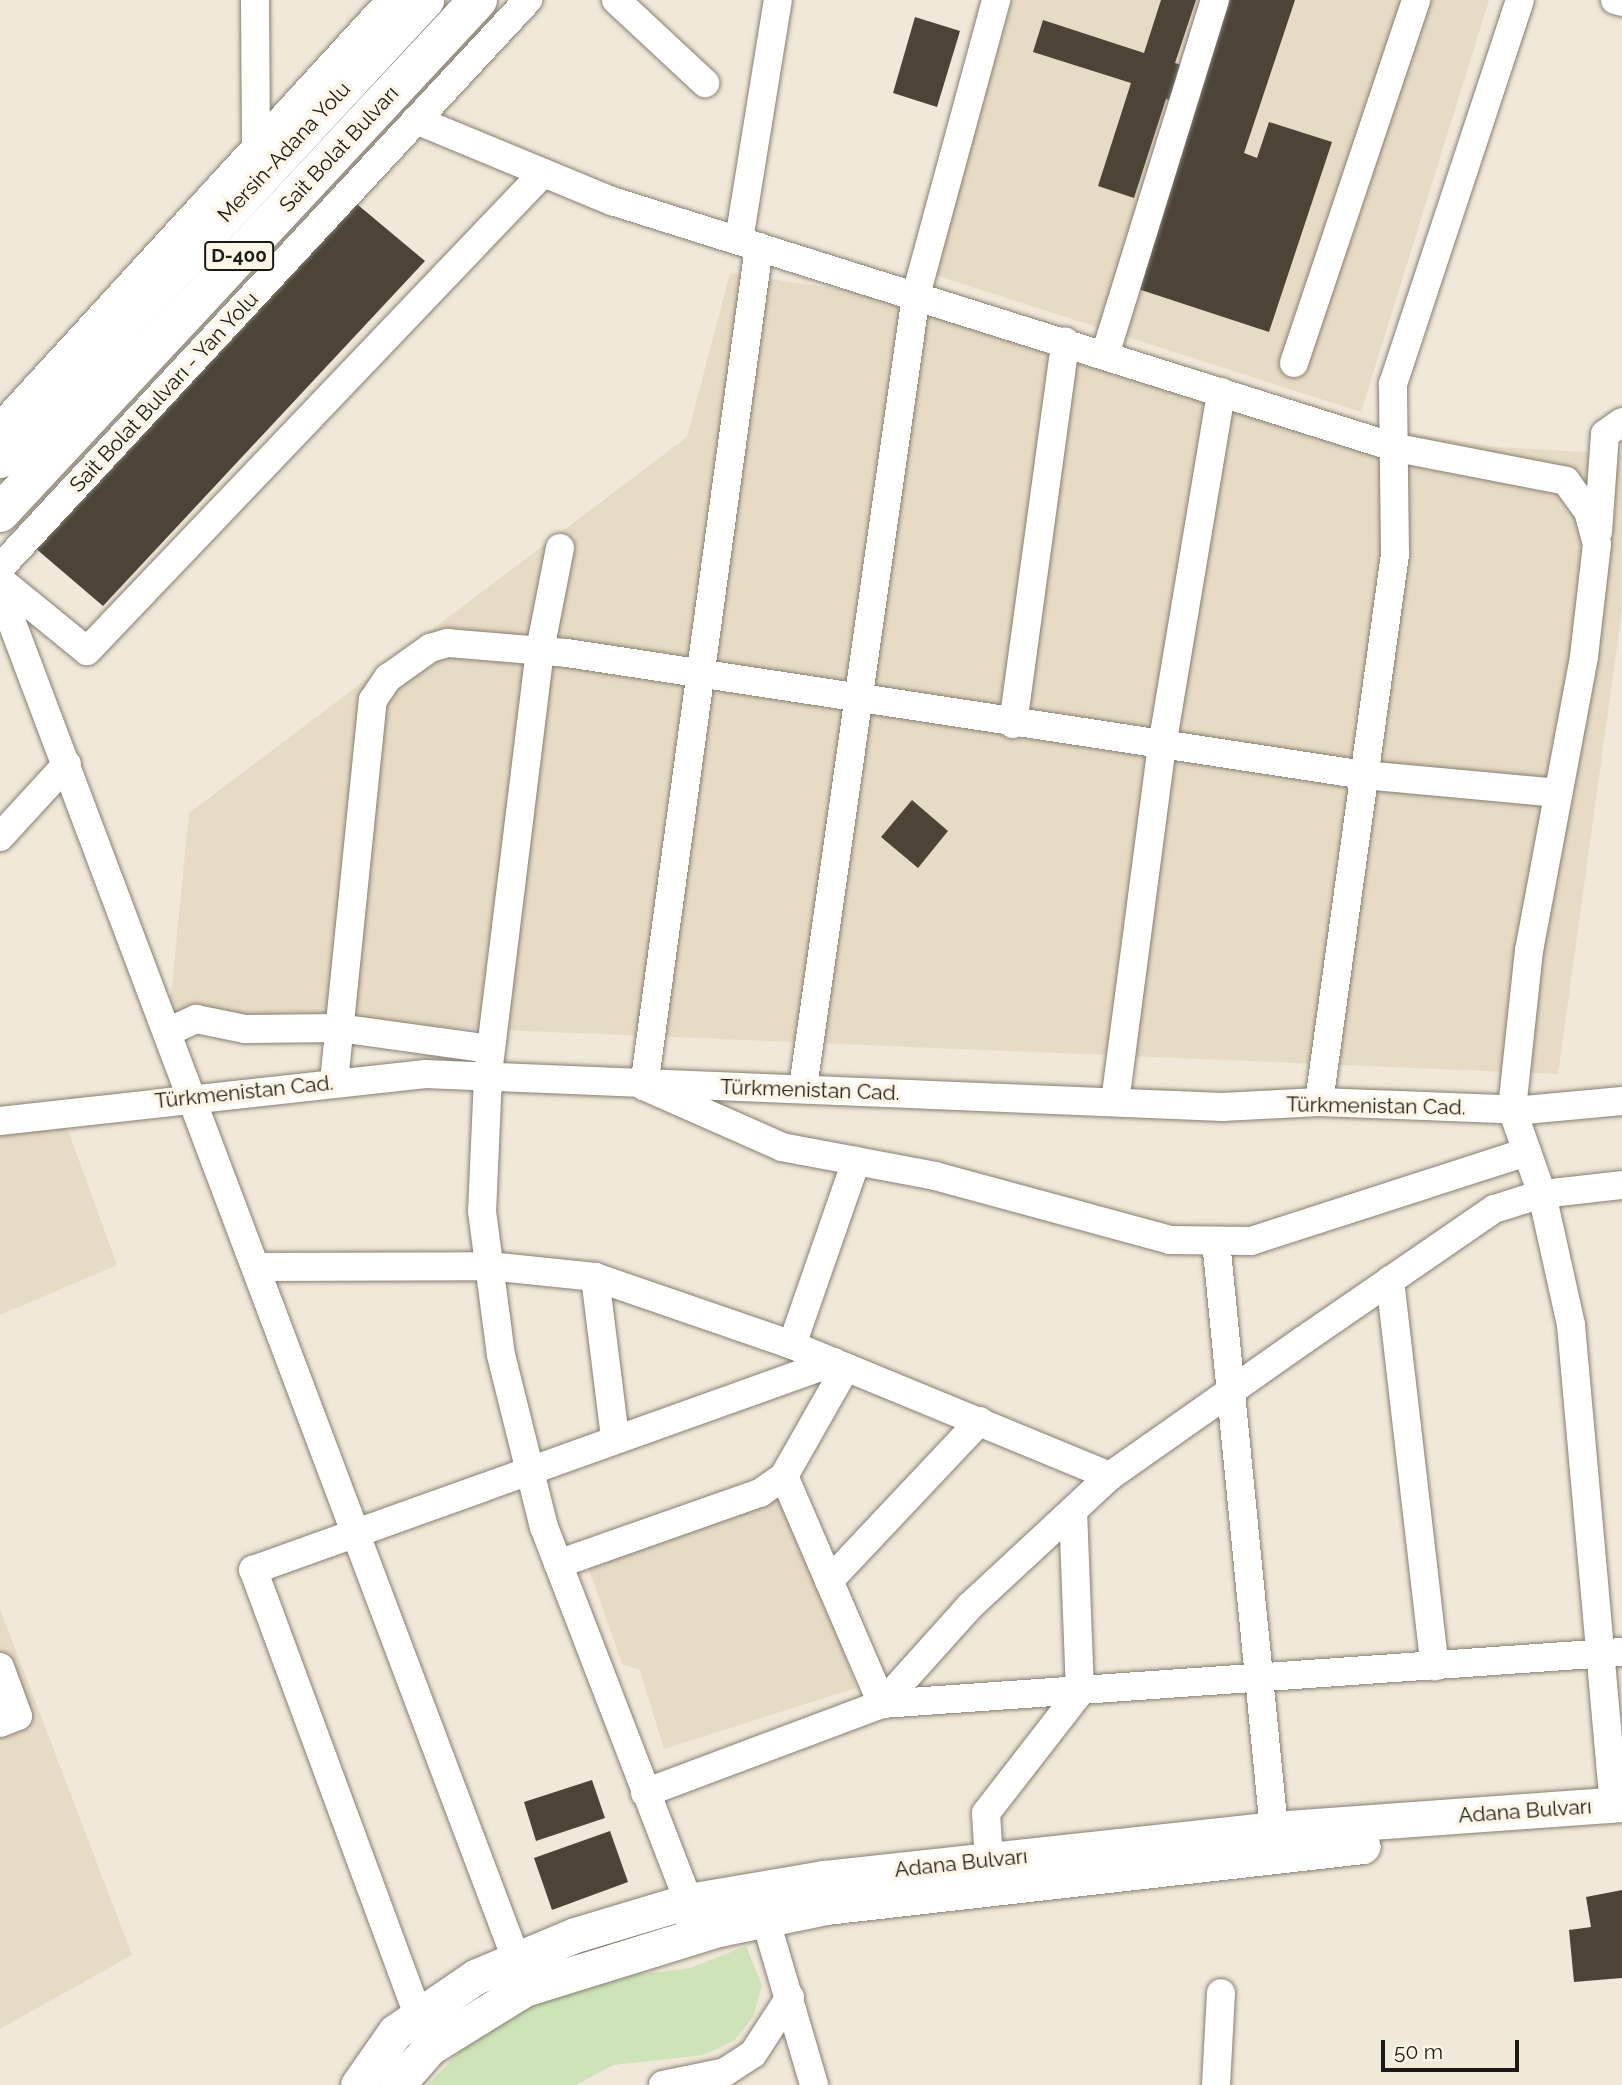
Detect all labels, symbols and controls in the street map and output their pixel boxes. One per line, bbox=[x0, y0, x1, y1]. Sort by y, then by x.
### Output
street label: Mersin-Adana Yolu bbox=[212, 76, 356, 228]
street label: Sait Bolat Bulvarı bbox=[274, 81, 404, 217]
road number: D-400 bbox=[204, 240, 274, 272]
street label: Sait Bolat Bulvarı - Yan Yolu bbox=[64, 286, 264, 498]
street label: Türkmenistan Cad. bbox=[153, 1070, 335, 1114]
street label: Türkmenistan Cad. bbox=[720, 1074, 900, 1106]
street label: Türkmenistan Cad. bbox=[1286, 1092, 1466, 1120]
street label: Adana Bulvarı bbox=[1458, 1794, 1592, 1828]
street label: Adana Bulvarı bbox=[893, 1843, 1029, 1883]
scale bar bbox=[1384, 2025, 1522, 2070]
text: 50 m bbox=[1394, 2039, 1443, 2064]

